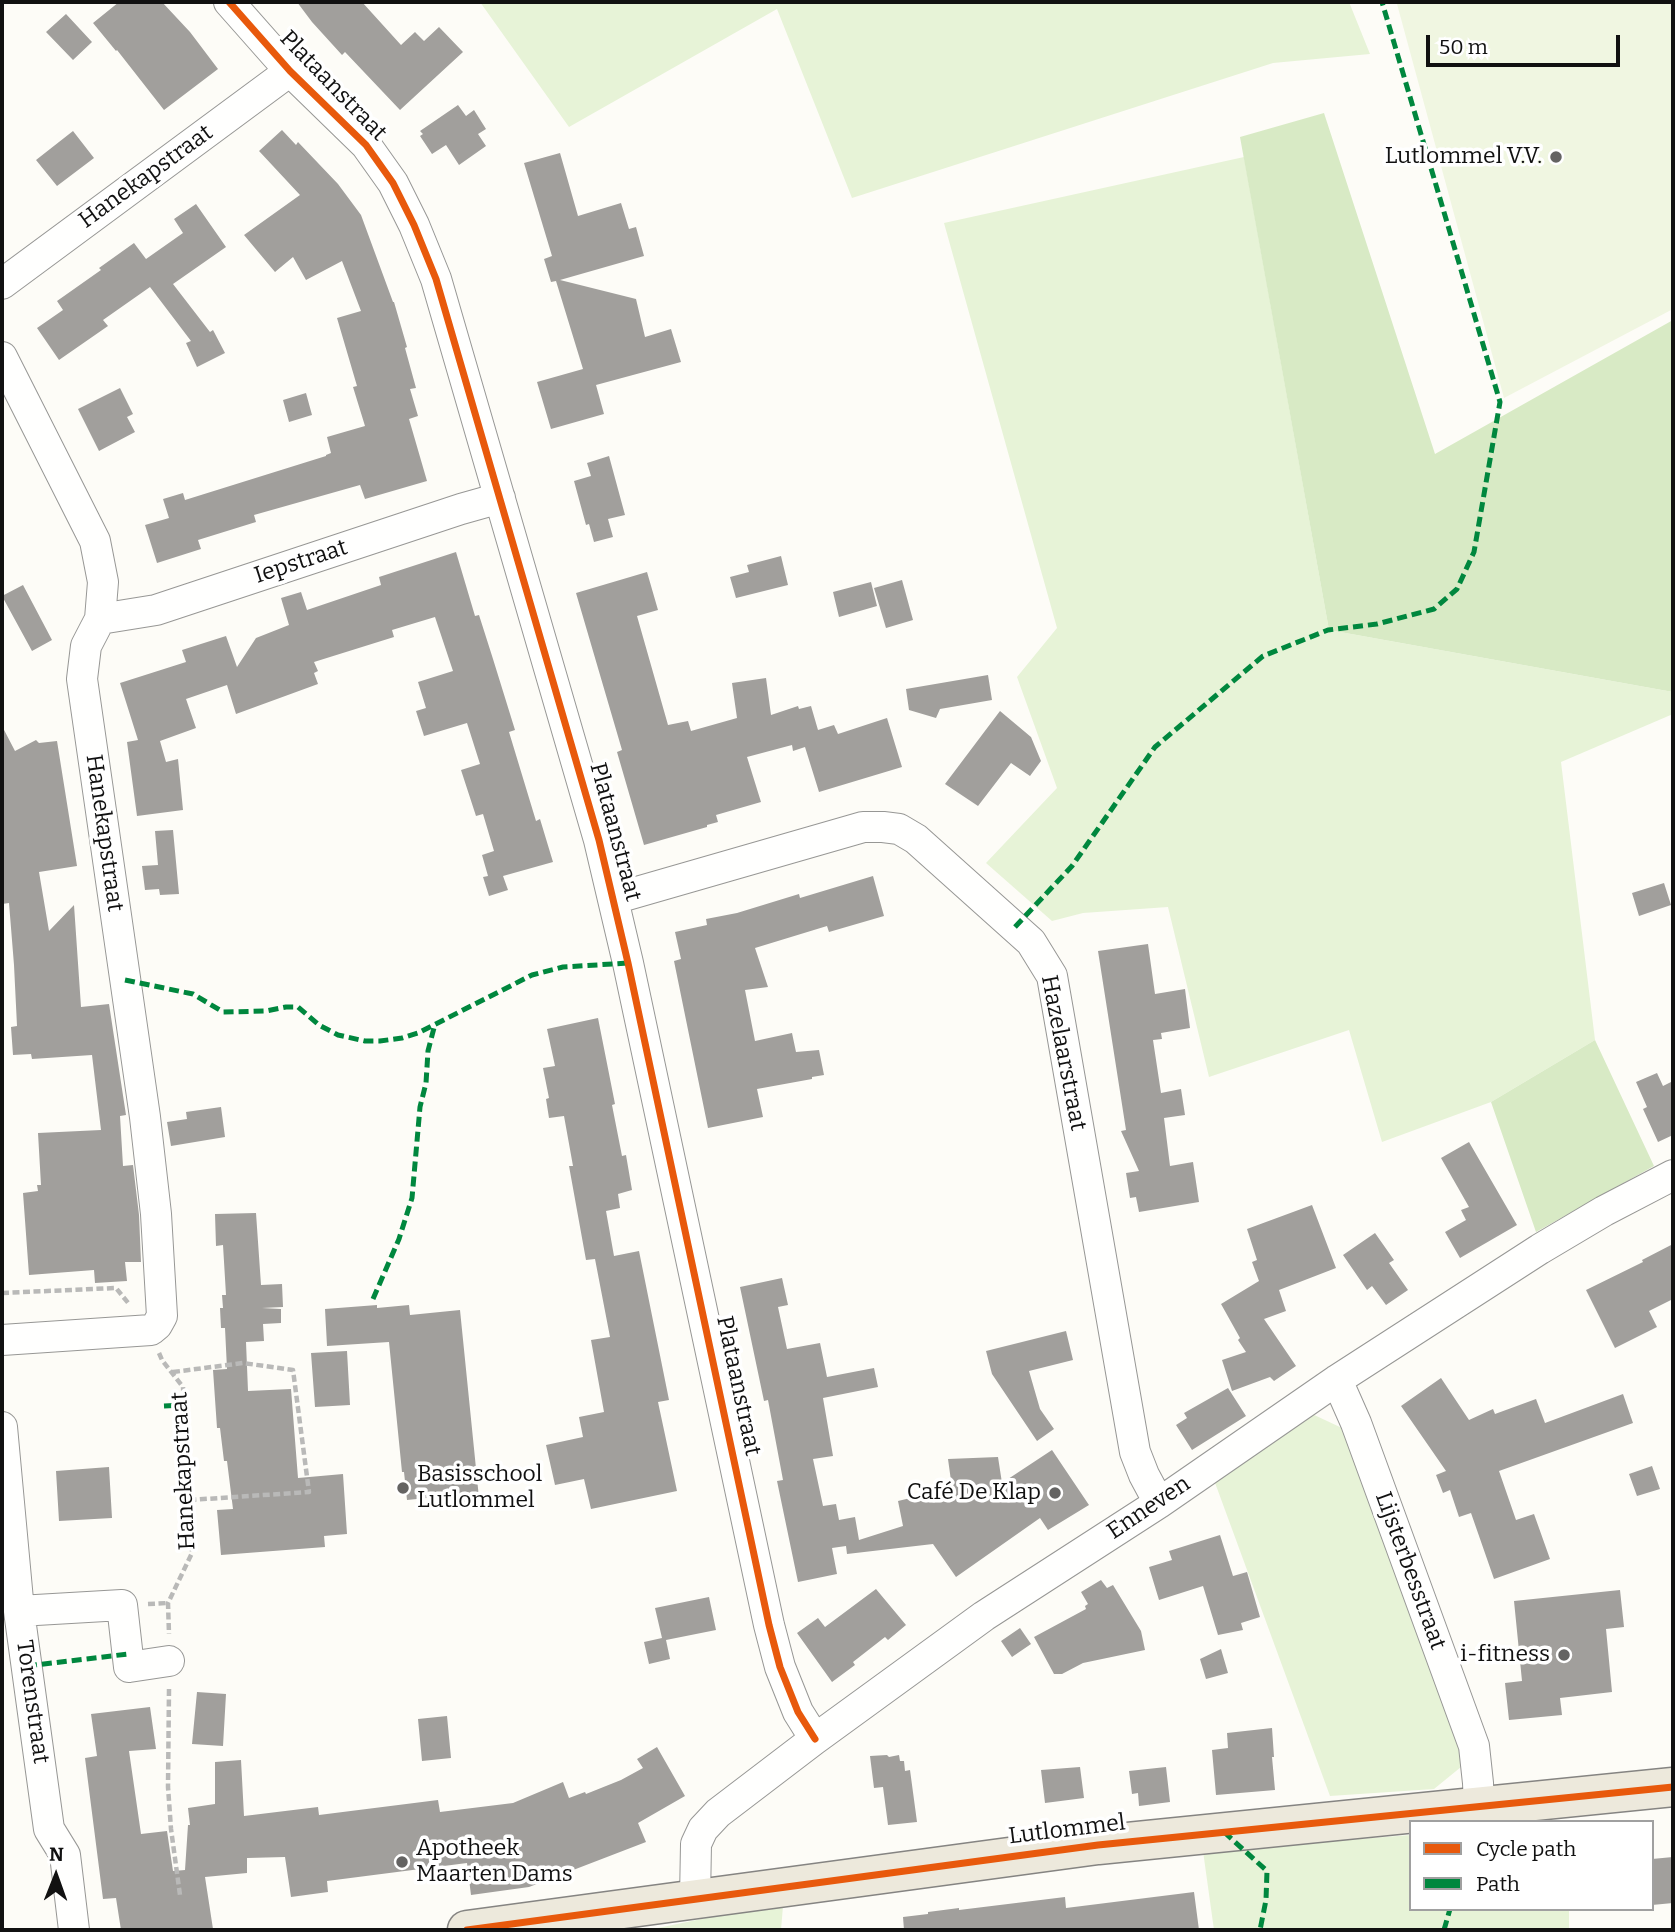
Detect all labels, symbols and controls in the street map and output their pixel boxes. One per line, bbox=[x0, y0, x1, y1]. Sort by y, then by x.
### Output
scale bar bbox=[1430, 21, 1624, 65]
street label: Plataanstraat bbox=[274, 25, 392, 147]
text: 50 m bbox=[1439, 34, 1488, 60]
street label: Hanekapstraat bbox=[74, 119, 218, 235]
place label: Lutlommel V.V. bbox=[1385, 143, 1542, 171]
marker: Lutlommel V.V. bbox=[1548, 149, 1564, 165]
street label: Iepstraat bbox=[251, 534, 351, 590]
street label: Hanekapstraat bbox=[79, 753, 129, 913]
street label: Plataanstraat bbox=[583, 760, 647, 904]
street label: Hazelaarstraat bbox=[1034, 973, 1092, 1133]
street label: Plataanstraat bbox=[710, 1314, 766, 1458]
street label: Hanekapstraat bbox=[166, 1391, 202, 1551]
place label: Basisschool Lutlommel bbox=[417, 1461, 542, 1515]
street label: Enneven bbox=[1102, 1470, 1196, 1546]
place label: Café De Klap bbox=[907, 1479, 1041, 1507]
marker: Basisschool Lutlommel bbox=[395, 1480, 411, 1496]
marker: Café De Klap bbox=[1047, 1485, 1063, 1501]
street label: Lijsterbesstraat bbox=[1369, 1488, 1451, 1654]
street label: Torenstraat bbox=[10, 1638, 54, 1766]
place label: i-fitness bbox=[1460, 1641, 1550, 1669]
marker: i-fitness bbox=[1556, 1647, 1572, 1663]
street label: Lutlommel bbox=[1007, 1809, 1127, 1851]
legend bbox=[1409, 1820, 1654, 1911]
place label: Apotheek Maarten Dams bbox=[416, 1835, 573, 1889]
text: Cycle path bbox=[1476, 1836, 1576, 1862]
north arrow bbox=[21, 1841, 91, 1911]
text: N bbox=[49, 1843, 64, 1866]
marker: Apotheek Maarten Dams bbox=[394, 1854, 410, 1870]
text: Path bbox=[1476, 1871, 1520, 1897]

